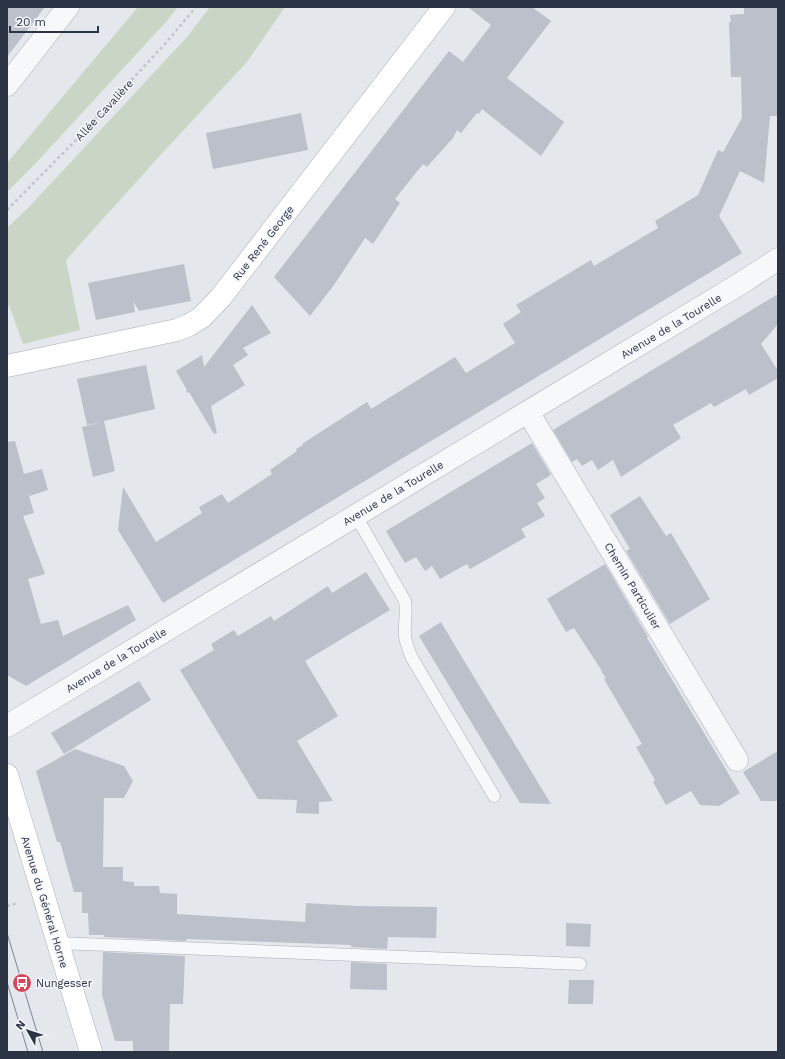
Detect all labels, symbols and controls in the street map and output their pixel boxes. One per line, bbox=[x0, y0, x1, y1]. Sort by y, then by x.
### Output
scale bar bbox=[10, 8, 98, 34]
text: 20 m bbox=[16, 15, 46, 29]
street label: Allée Cavalière bbox=[73, 77, 136, 144]
street label: Rue René George bbox=[230, 203, 297, 283]
street label: Avenue de la Tourelle bbox=[619, 291, 724, 362]
street label: Avenue de la Tourelle bbox=[341, 458, 446, 529]
street label: Chemin Particulier bbox=[601, 540, 664, 633]
street label: Avenue de la Tourelle bbox=[64, 625, 169, 696]
street label: Avenue du Général Horne bbox=[18, 835, 71, 970]
bus stop icon: Nungesser bbox=[11, 972, 33, 994]
place label: Nungesser bbox=[36, 977, 93, 990]
north arrow bbox=[8, 1011, 48, 1051]
text: N bbox=[13, 1018, 28, 1032]

